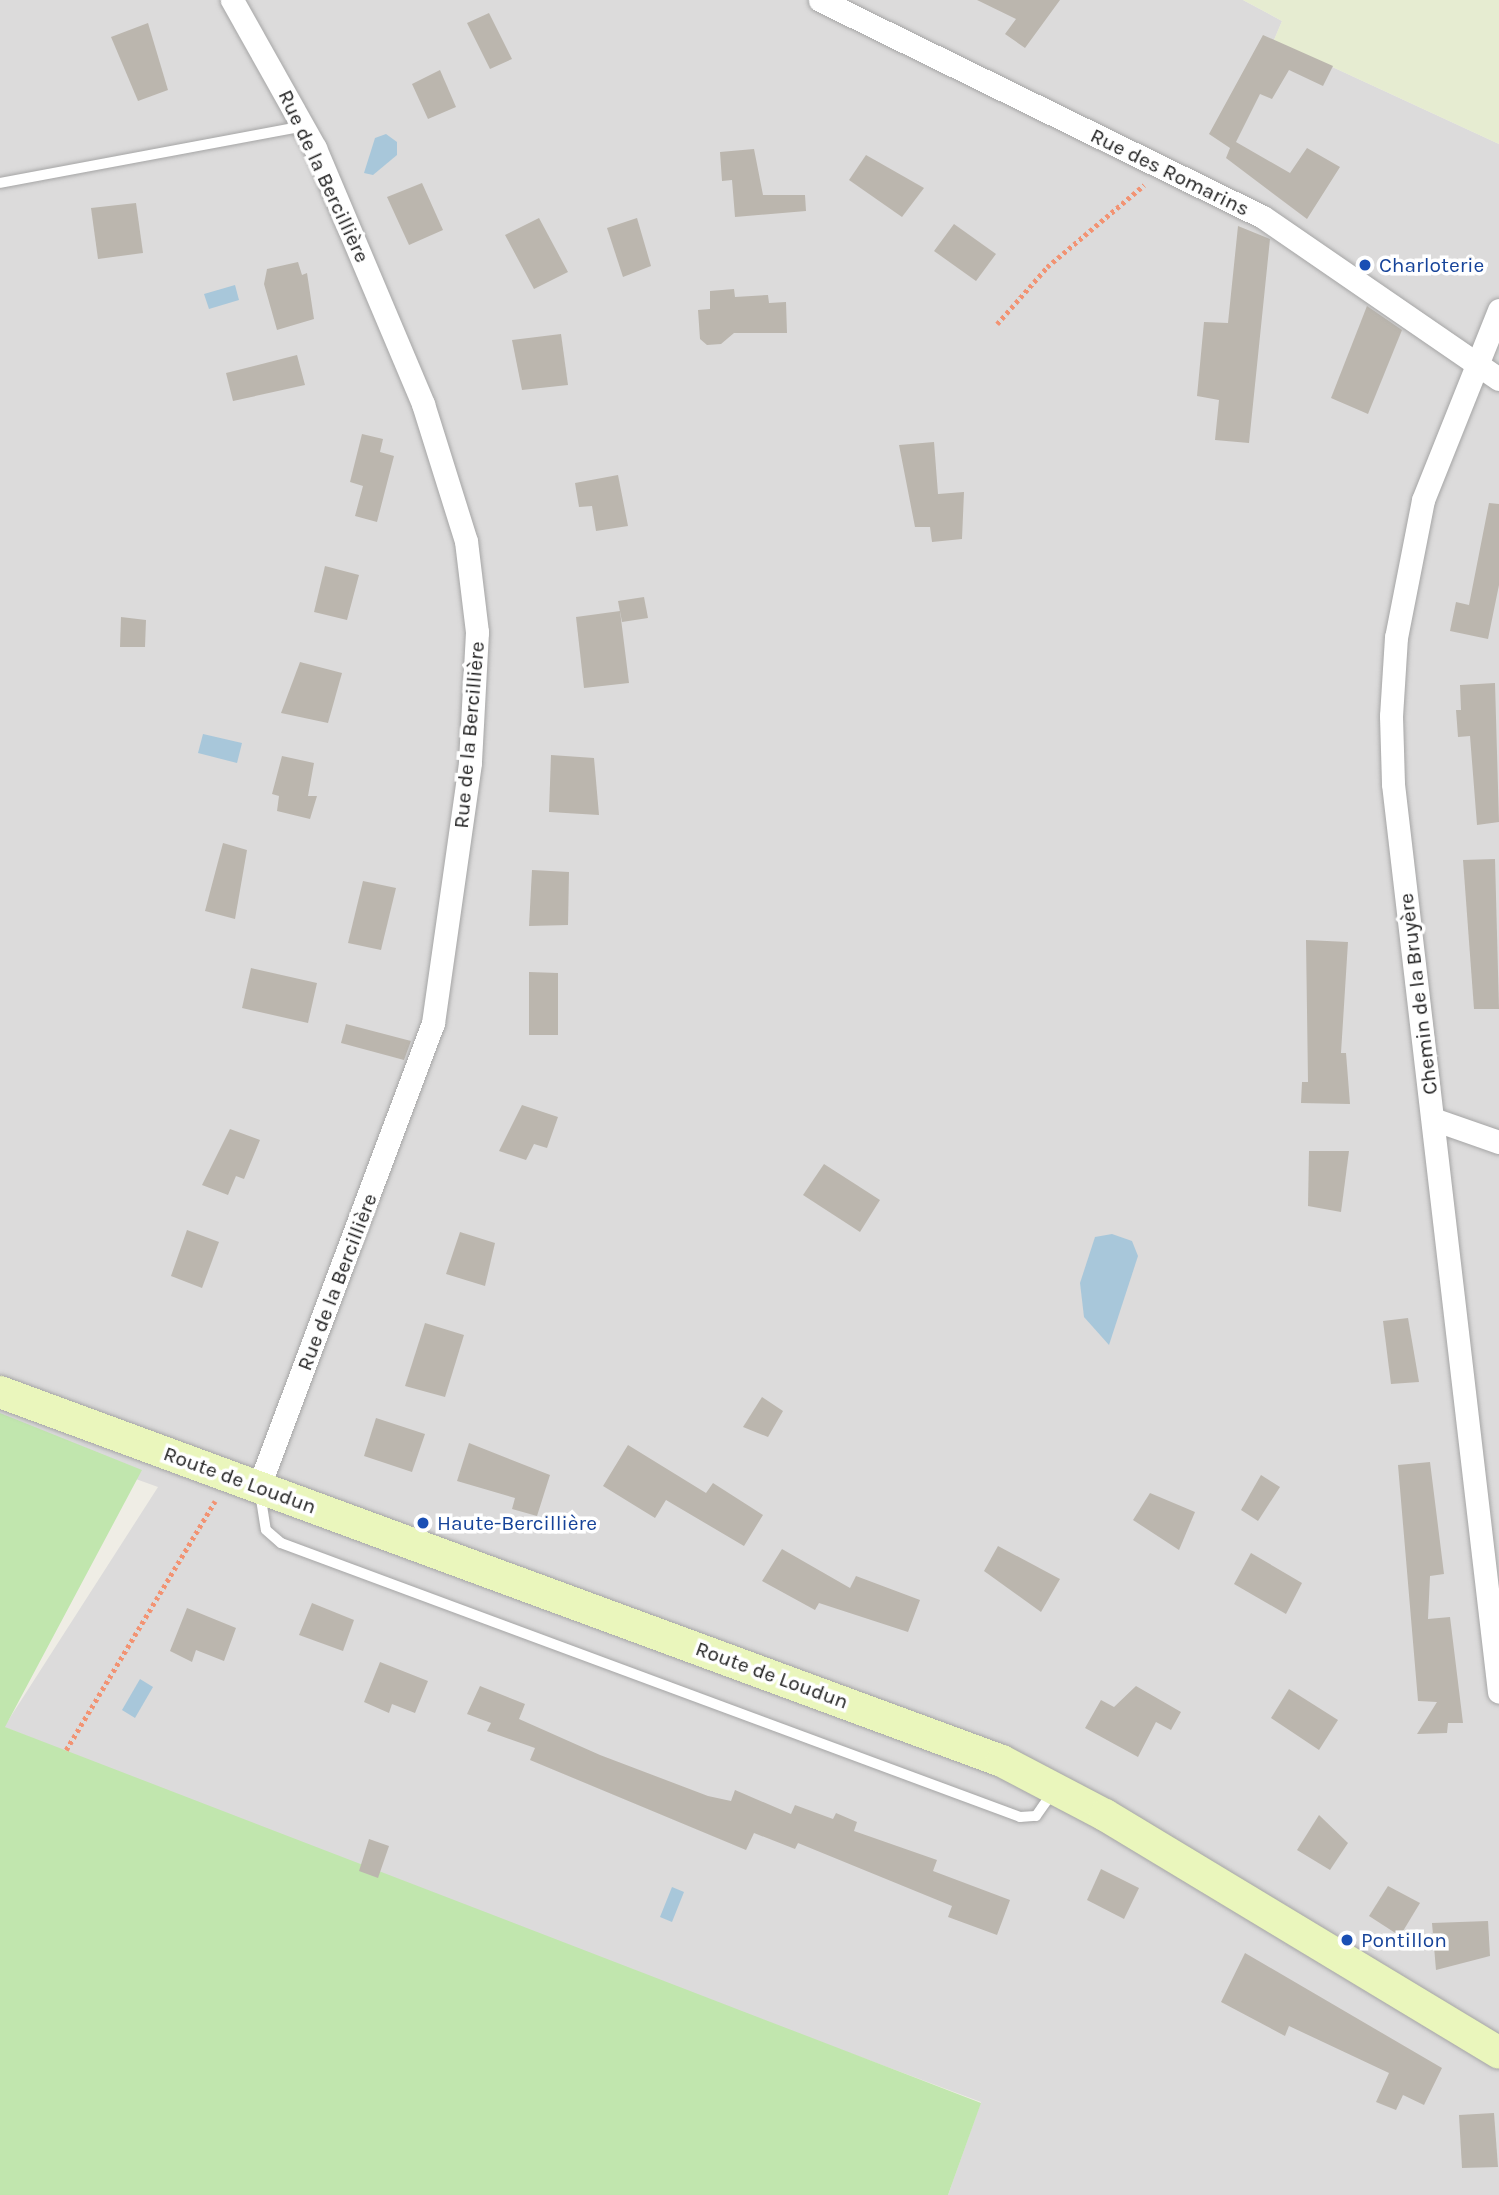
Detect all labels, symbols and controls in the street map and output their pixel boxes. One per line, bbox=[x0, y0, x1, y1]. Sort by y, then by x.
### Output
street label: Rue de la Bercillière bbox=[273, 86, 375, 266]
street label: Rue des Romarins bbox=[1086, 123, 1254, 221]
place label: Charloterie bbox=[1379, 252, 1484, 278]
marker: Charloterie bbox=[1357, 257, 1373, 273]
street label: Rue de la Bercillière bbox=[448, 640, 490, 830]
street label: Chemin de la Bruyère bbox=[1393, 892, 1443, 1096]
street label: Rue de la Bercillière bbox=[292, 1190, 382, 1374]
street label: Route de Loudun bbox=[160, 1441, 320, 1519]
place label: Haute-Bercillière bbox=[437, 1510, 597, 1536]
marker: Haute-Bercillière bbox=[415, 1515, 431, 1531]
street label: Route de Loudun bbox=[692, 1636, 852, 1714]
place label: Pontillon bbox=[1361, 1927, 1447, 1953]
marker: Pontillon bbox=[1339, 1932, 1355, 1948]

